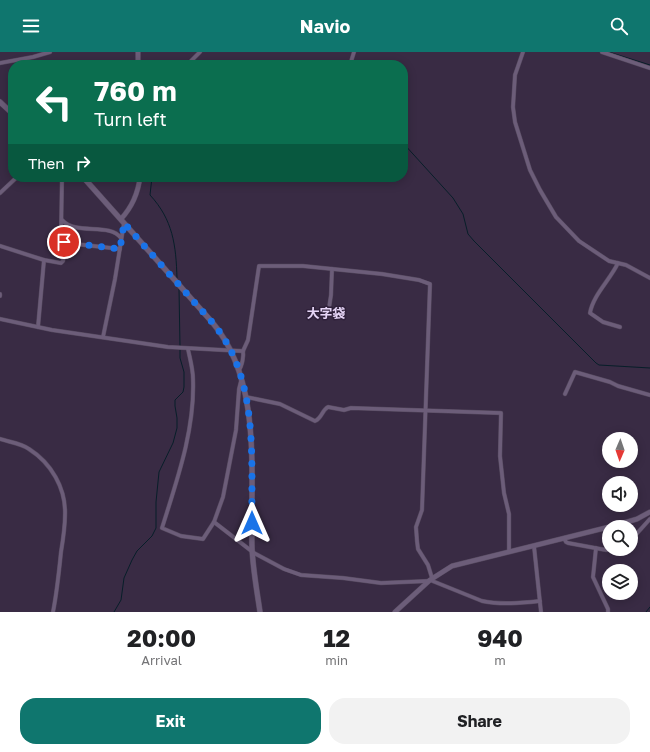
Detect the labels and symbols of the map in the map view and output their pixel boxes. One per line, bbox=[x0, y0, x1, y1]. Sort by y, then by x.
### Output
pin bbox=[47, 225, 81, 259]
district label: 大字袋 bbox=[306, 305, 346, 321]
north arrow bbox=[602, 432, 638, 468]
position arrow bbox=[231, 502, 273, 544]

